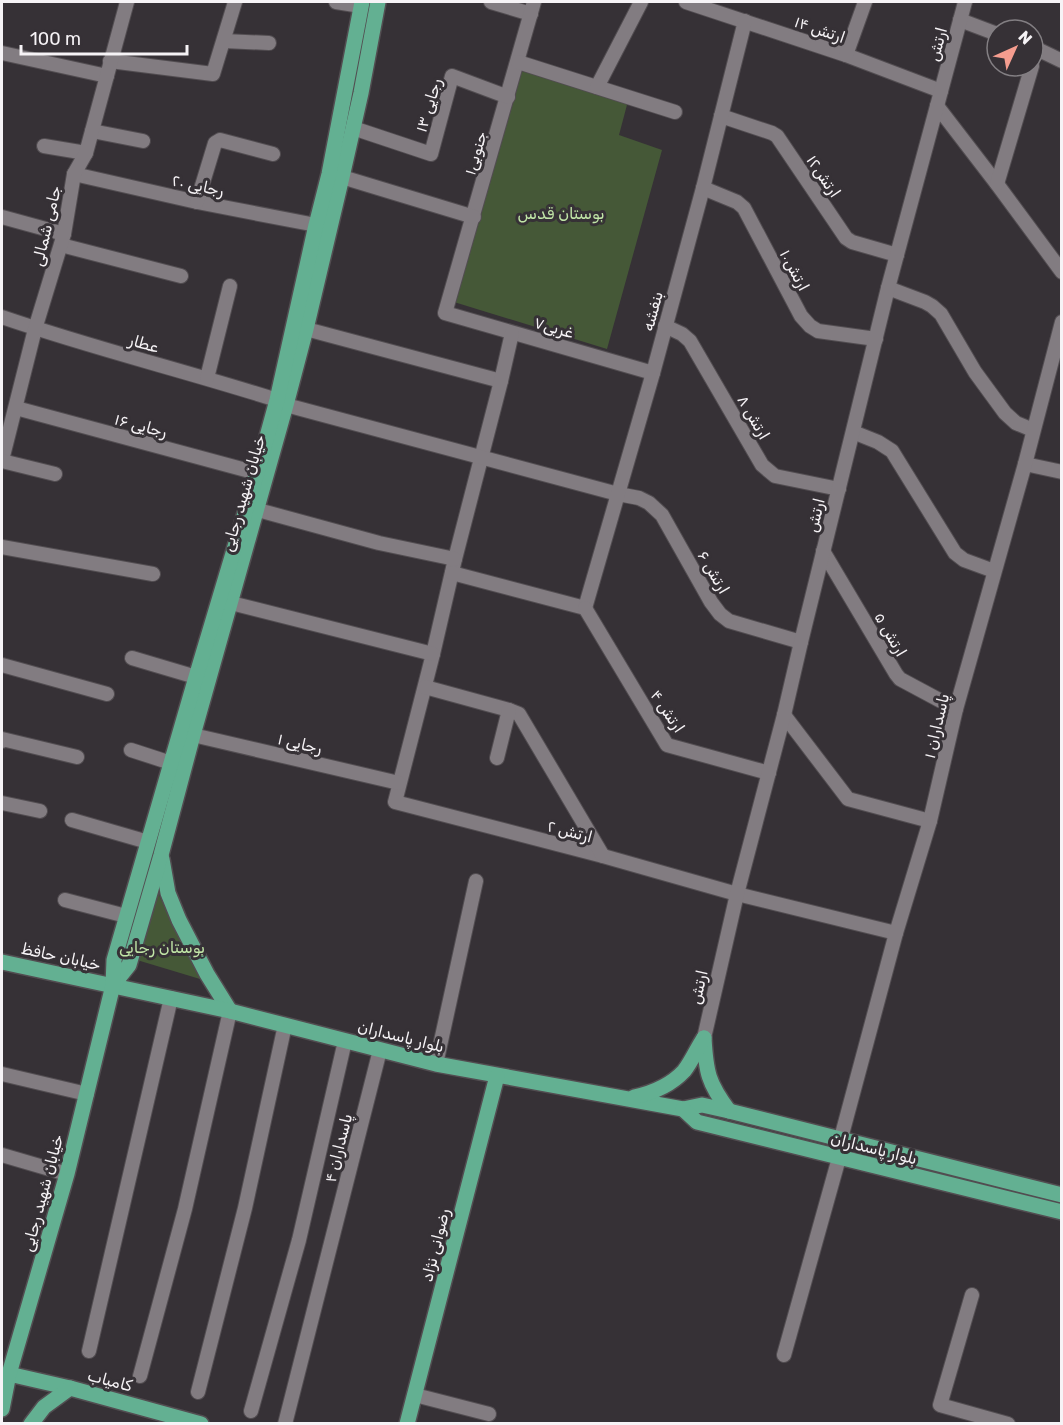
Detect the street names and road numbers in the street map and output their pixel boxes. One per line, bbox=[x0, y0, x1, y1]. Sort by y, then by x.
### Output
street label: ارتش ۱۴ bbox=[792, 12, 848, 48]
street label: ارتش bbox=[924, 25, 952, 63]
street label: رجایی ۱۳ bbox=[411, 76, 447, 135]
street label: جنوبی۱ bbox=[460, 129, 492, 177]
street label: ارتش۱۲ bbox=[802, 151, 845, 202]
street label: رجایی ۲۰ bbox=[170, 171, 226, 201]
street label: جامی شمالی bbox=[28, 184, 65, 268]
street label: ارتش۱۰ bbox=[775, 246, 813, 295]
street label: بنفشه bbox=[638, 289, 667, 333]
street label: غربی۷ bbox=[532, 313, 576, 343]
street label: عطار bbox=[125, 330, 161, 358]
street label: ارتش ۸ bbox=[732, 391, 774, 444]
street label: رجایی ۱۶ bbox=[112, 409, 169, 443]
street label: خیابان شهید رجایی bbox=[218, 433, 270, 554]
street label: ارتش bbox=[802, 496, 830, 534]
street label: ارتش ۶ bbox=[693, 547, 734, 598]
street label: ارتش ۵ bbox=[869, 609, 911, 660]
street label: ارتش ۴ bbox=[646, 686, 689, 737]
street label: پاسداران ۱ bbox=[920, 692, 954, 761]
street label: رجایی ۱ bbox=[276, 729, 324, 759]
street label: ارتش ۲ bbox=[545, 816, 595, 848]
street label: خیابان حافظ bbox=[20, 939, 102, 974]
street label: ارتش bbox=[685, 968, 713, 1006]
street label: بلوار پاسداران bbox=[356, 1017, 446, 1057]
street label: پاسداران ۴ bbox=[321, 1112, 357, 1185]
street label: بلوار پاسداران bbox=[829, 1129, 919, 1169]
street label: خیابان شهید رجایی bbox=[18, 1132, 68, 1254]
street label: رضوانی نژاد bbox=[417, 1207, 455, 1284]
street label: کامیاب bbox=[85, 1365, 135, 1396]

